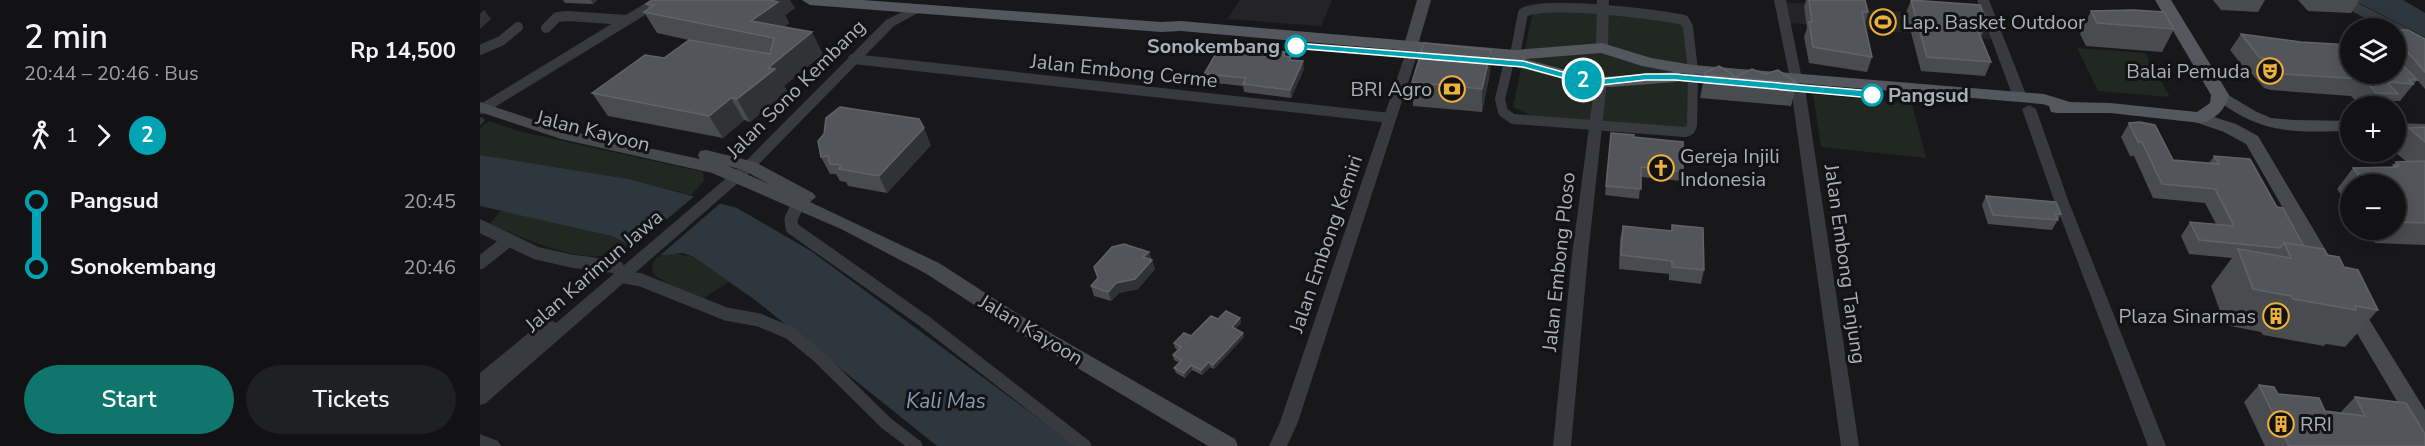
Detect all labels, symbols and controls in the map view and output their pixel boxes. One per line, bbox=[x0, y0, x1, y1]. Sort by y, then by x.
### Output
sports icon: Lap. Basket Outdoor bbox=[1868, 7, 1898, 37]
place label: Lap. Basket Outdoor bbox=[1902, 9, 2085, 36]
street label: Jalan Sono Kembang bbox=[720, 14, 871, 165]
text: 2 min bbox=[24, 15, 108, 60]
map controls bbox=[2340, 18, 2406, 240]
button: layers bbox=[2340, 18, 2406, 84]
place label: Sonokembang bbox=[1147, 33, 1280, 60]
marker: Sonokembang bbox=[1285, 35, 1307, 57]
text: Rp 14,500 bbox=[350, 36, 456, 66]
street label: Jalan Embong Cerme bbox=[1028, 48, 1219, 94]
theatre icon: Balai Pemuda bbox=[2255, 56, 2285, 86]
place label: Balai Pemuda bbox=[2126, 58, 2250, 85]
text: 20:44 – 20:46 · Bus bbox=[24, 60, 199, 87]
line badge: 2 bbox=[1564, 60, 1602, 100]
text: 2 bbox=[1577, 66, 1589, 94]
bank icon: BRI Agro bbox=[1437, 74, 1467, 104]
place label: BRI Agro bbox=[1350, 76, 1432, 103]
place label: Pangsud bbox=[1888, 82, 1969, 109]
marker: Pangsud bbox=[1861, 84, 1883, 106]
button: + bbox=[2340, 96, 2406, 162]
street label: Jalan Kayoon bbox=[532, 104, 653, 158]
icon: walk bbox=[24, 119, 57, 152]
icon: forward bbox=[87, 119, 120, 152]
text: 2 bbox=[141, 121, 154, 149]
text: 1 bbox=[66, 122, 78, 149]
place label: Gereja Injili Indonesia bbox=[1680, 143, 1780, 193]
street label: Jalan Embong Kemiri bbox=[1283, 152, 1369, 337]
church icon: Gereja Injili Indonesia bbox=[1646, 153, 1676, 183]
street label: Jalan Embong Tanjung bbox=[1817, 161, 1872, 366]
street label: Jalan Embong Ploso bbox=[1536, 171, 1582, 354]
button: − bbox=[2340, 174, 2406, 240]
text: Pangsud bbox=[70, 186, 159, 216]
text: 20:45 bbox=[403, 188, 456, 215]
street label: Jalan Karimun Jawa bbox=[519, 204, 669, 339]
text: Sonokembang bbox=[70, 252, 216, 282]
text: 20:46 bbox=[403, 254, 456, 281]
street label: Jalan Kayoon bbox=[973, 288, 1088, 372]
building icon: Plaza Sinarmas bbox=[2261, 301, 2291, 331]
place label: Plaza Sinarmas bbox=[2119, 303, 2256, 330]
button: Start bbox=[24, 365, 234, 434]
button: Tickets bbox=[246, 365, 456, 434]
water label: Kali Mas bbox=[906, 387, 986, 415]
building icon: RRI bbox=[2266, 409, 2296, 439]
place label: RRI bbox=[2300, 411, 2332, 438]

